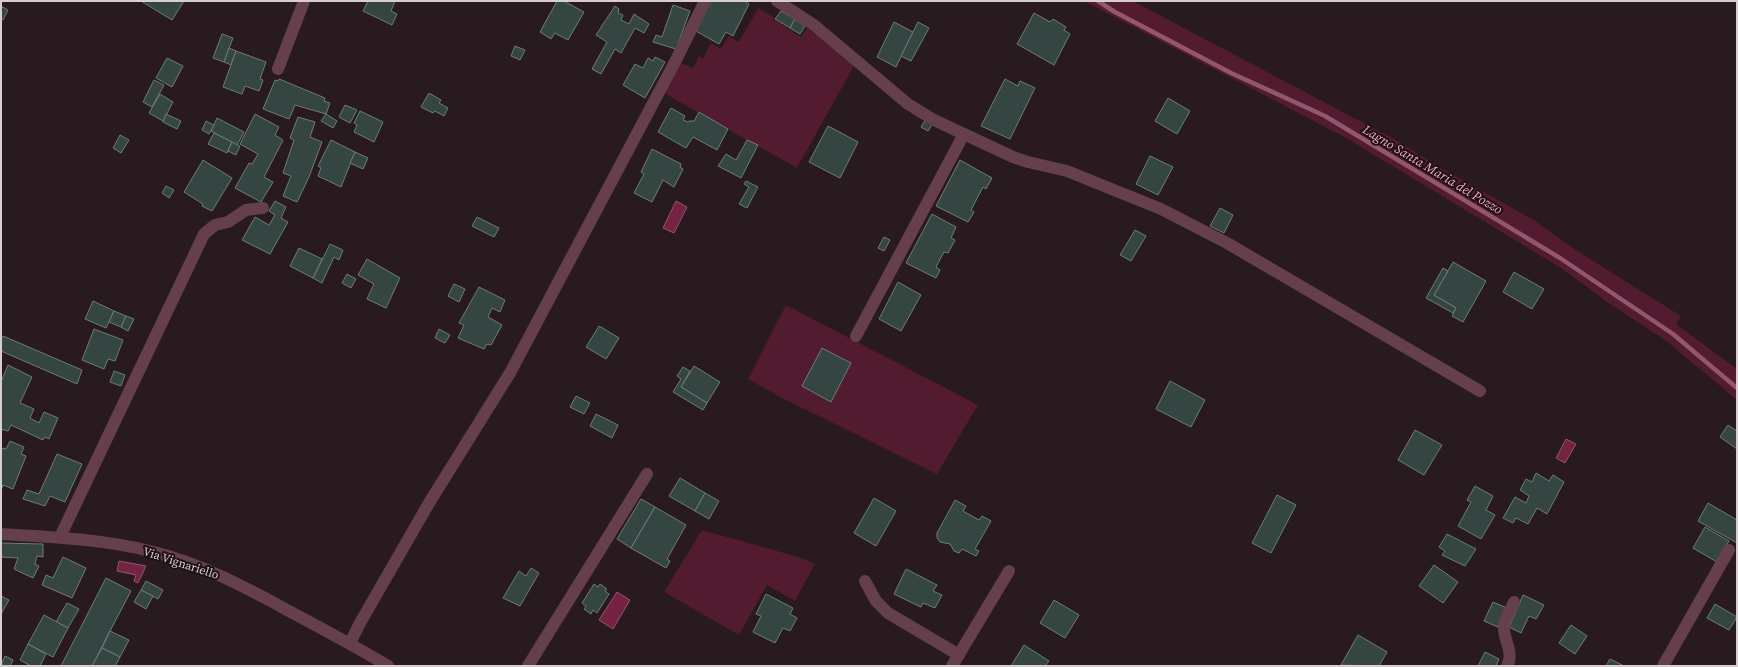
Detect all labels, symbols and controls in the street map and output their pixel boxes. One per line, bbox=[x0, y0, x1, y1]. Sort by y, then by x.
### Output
water label: Lagno Santa Maria del Pozzo bbox=[1359, 120, 1506, 218]
street label: Via Vignariello bbox=[141, 543, 221, 583]

